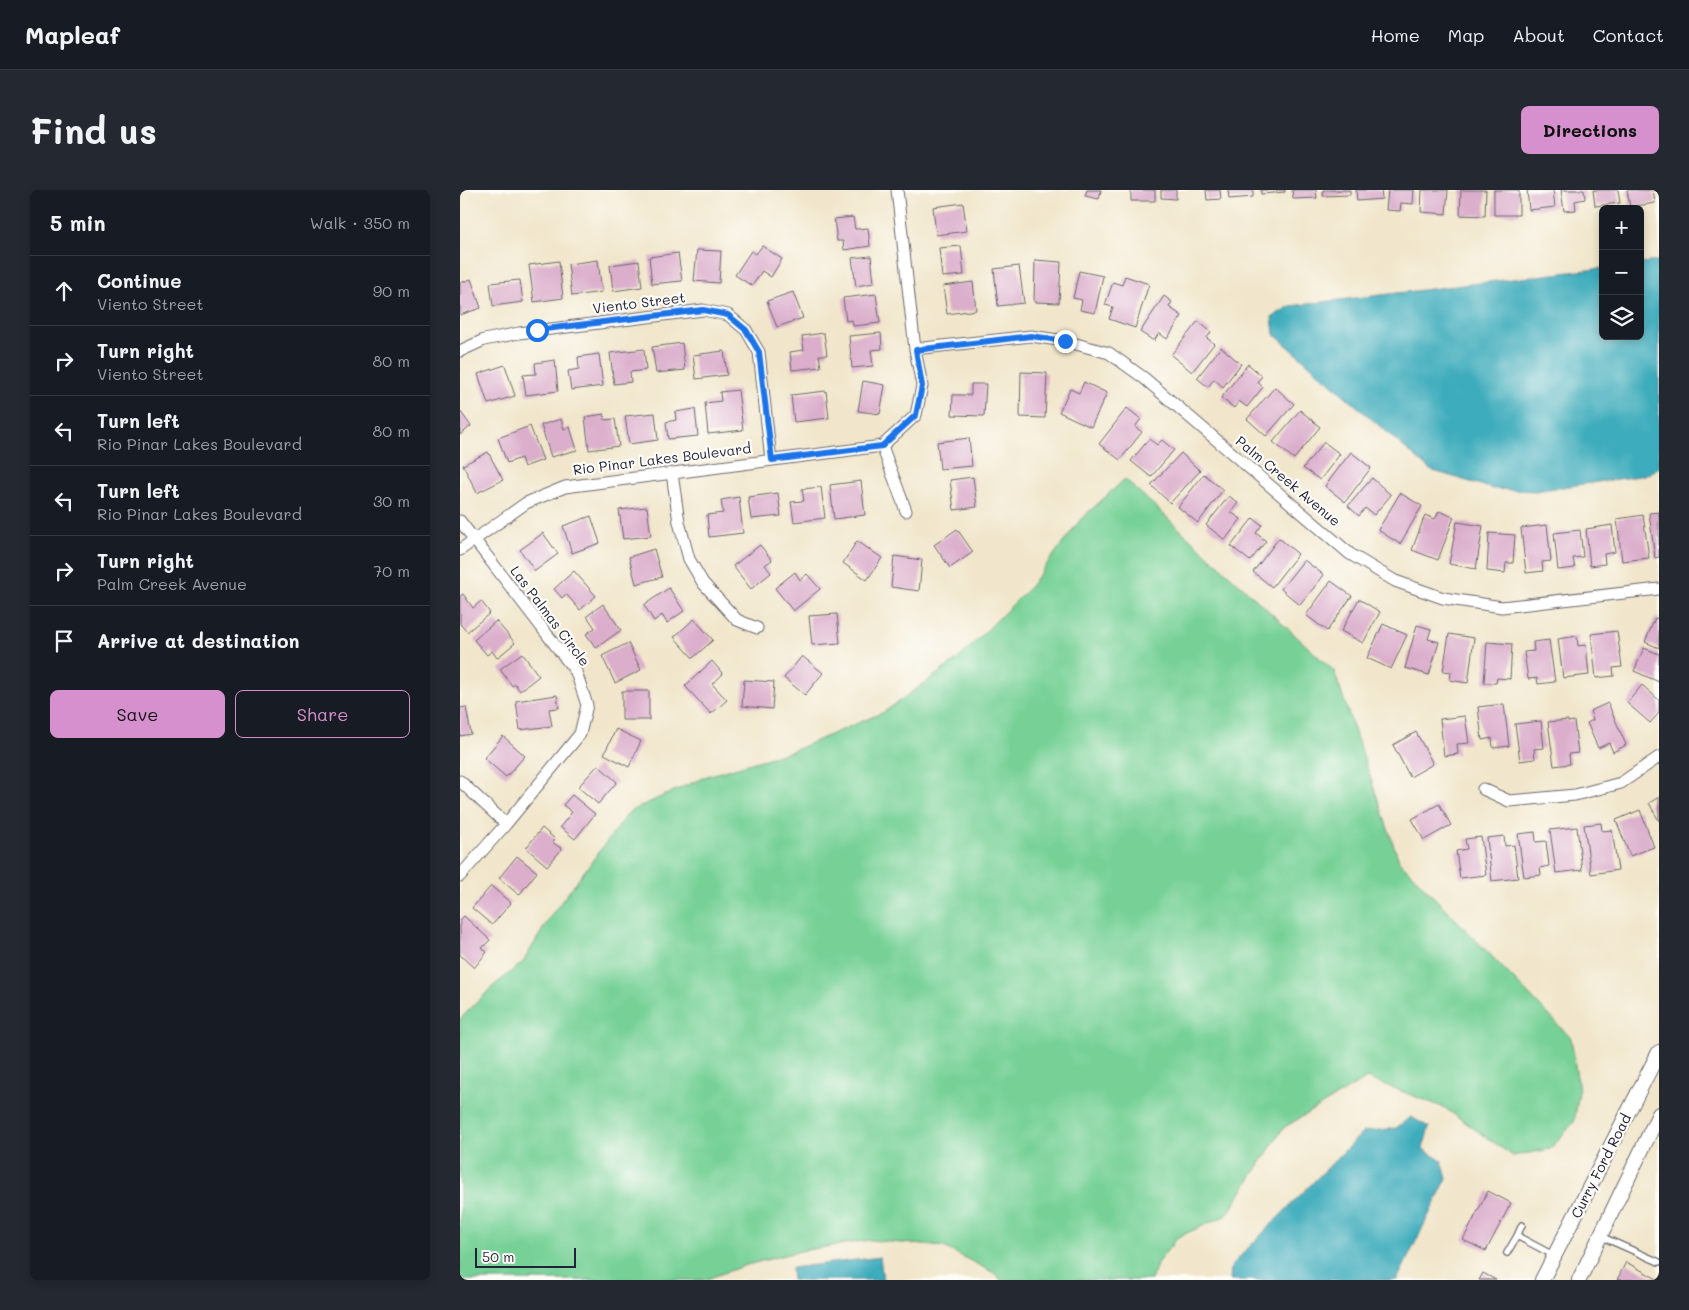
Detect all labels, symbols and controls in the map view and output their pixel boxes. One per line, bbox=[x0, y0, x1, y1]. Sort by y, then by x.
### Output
text: Mapleaf bbox=[25, 19, 120, 50]
text: Home bbox=[1371, 23, 1420, 47]
text: Map bbox=[1448, 23, 1484, 47]
text: About bbox=[1512, 23, 1565, 47]
text: Contact bbox=[1593, 23, 1664, 47]
button: Directions bbox=[1521, 106, 1659, 154]
text: Find us bbox=[30, 107, 157, 153]
map controls bbox=[1599, 205, 1644, 340]
button: + bbox=[1599, 205, 1644, 250]
text: 5 min bbox=[50, 209, 106, 236]
text: Walk · 350 m bbox=[310, 212, 410, 233]
button: − bbox=[1599, 250, 1644, 295]
text: Continue bbox=[97, 268, 182, 293]
icon: ahead bbox=[50, 277, 78, 305]
text: 90 m bbox=[373, 280, 410, 301]
street label: Viento Street bbox=[592, 287, 686, 318]
text: Viento Street bbox=[97, 293, 204, 314]
button: layers bbox=[1599, 295, 1644, 340]
route start bbox=[526, 319, 549, 342]
route end bbox=[1054, 330, 1077, 353]
text: Turn right bbox=[97, 338, 194, 363]
icon: right bbox=[50, 347, 78, 375]
text: 80 m bbox=[373, 350, 410, 371]
text: Viento Street bbox=[97, 363, 204, 384]
text: Turn left bbox=[97, 408, 180, 433]
icon: left bbox=[50, 417, 78, 445]
text: 80 m bbox=[373, 420, 410, 441]
street label: Palm Creek Avenue bbox=[1232, 431, 1345, 530]
text: Rio Pinar Lakes Boulevard bbox=[97, 433, 302, 454]
street label: Rio Pinar Lakes Boulevard bbox=[572, 438, 752, 479]
text: Turn left bbox=[97, 478, 180, 503]
icon: left bbox=[50, 487, 78, 515]
text: 30 m bbox=[373, 490, 410, 511]
text: Rio Pinar Lakes Boulevard bbox=[97, 503, 302, 524]
text: Turn right bbox=[97, 548, 194, 573]
icon: right bbox=[50, 557, 78, 585]
text: 70 m bbox=[373, 560, 410, 581]
street label: Las Palmas Circle bbox=[506, 562, 594, 670]
text: Palm Creek Avenue bbox=[97, 573, 247, 594]
icon: arrive bbox=[50, 627, 78, 655]
text: Arrive at destination bbox=[97, 628, 300, 653]
button: Save bbox=[50, 690, 225, 738]
button: Share bbox=[235, 690, 410, 738]
street label: Curry Ford Road bbox=[1566, 1110, 1635, 1221]
scale bar bbox=[475, 1245, 576, 1268]
text: 50 m bbox=[482, 1247, 514, 1266]

